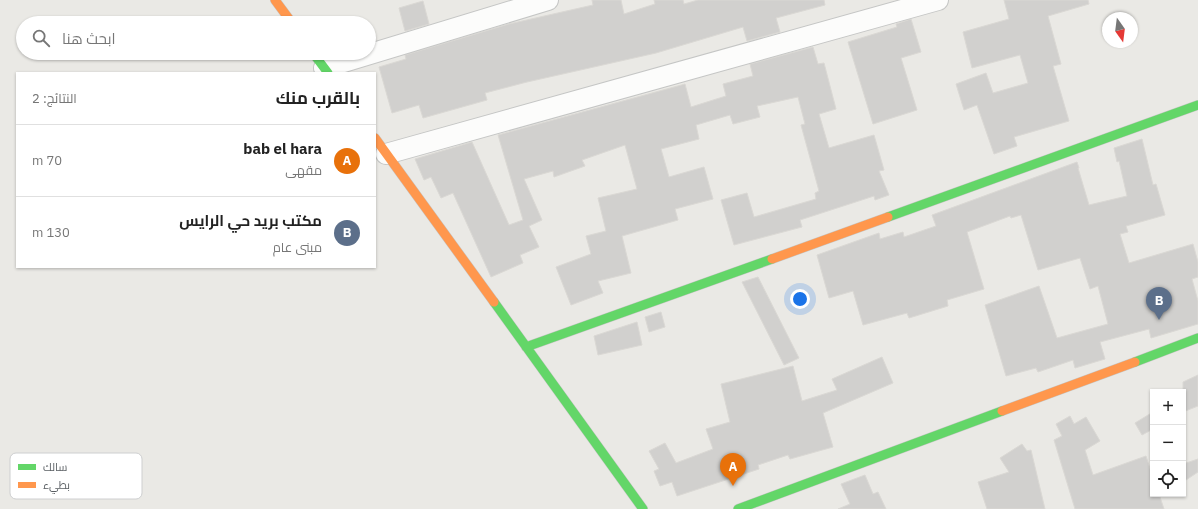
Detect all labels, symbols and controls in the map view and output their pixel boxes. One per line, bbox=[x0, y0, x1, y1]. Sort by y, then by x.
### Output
north arrow bbox=[1102, 12, 1138, 48]
search box bbox=[16, 16, 376, 60]
icon: search bbox=[30, 27, 52, 49]
text: ابحث هنا bbox=[62, 29, 116, 48]
text: بالقرب منك bbox=[276, 87, 360, 109]
text: النتائج: 2 bbox=[32, 90, 77, 107]
text: bab el hara bbox=[243, 139, 322, 158]
text: 70 m bbox=[32, 152, 62, 169]
text: A bbox=[343, 152, 351, 169]
text: مقهى bbox=[285, 162, 322, 179]
text: مكتب بريد حي الرايس bbox=[179, 211, 322, 230]
text: 130 m bbox=[32, 224, 70, 241]
text: B bbox=[343, 224, 351, 241]
text: مبنى عام bbox=[273, 239, 322, 256]
pin: B bbox=[1146, 287, 1172, 320]
your location bbox=[790, 289, 810, 309]
map controls bbox=[1150, 389, 1186, 497]
button: + bbox=[1150, 389, 1186, 425]
button: − bbox=[1150, 425, 1186, 461]
legend bbox=[10, 453, 142, 499]
pin: A bbox=[720, 453, 746, 486]
text: سالك bbox=[43, 460, 67, 474]
button: locate bbox=[1150, 461, 1186, 497]
text: بطيء bbox=[43, 478, 70, 494]

